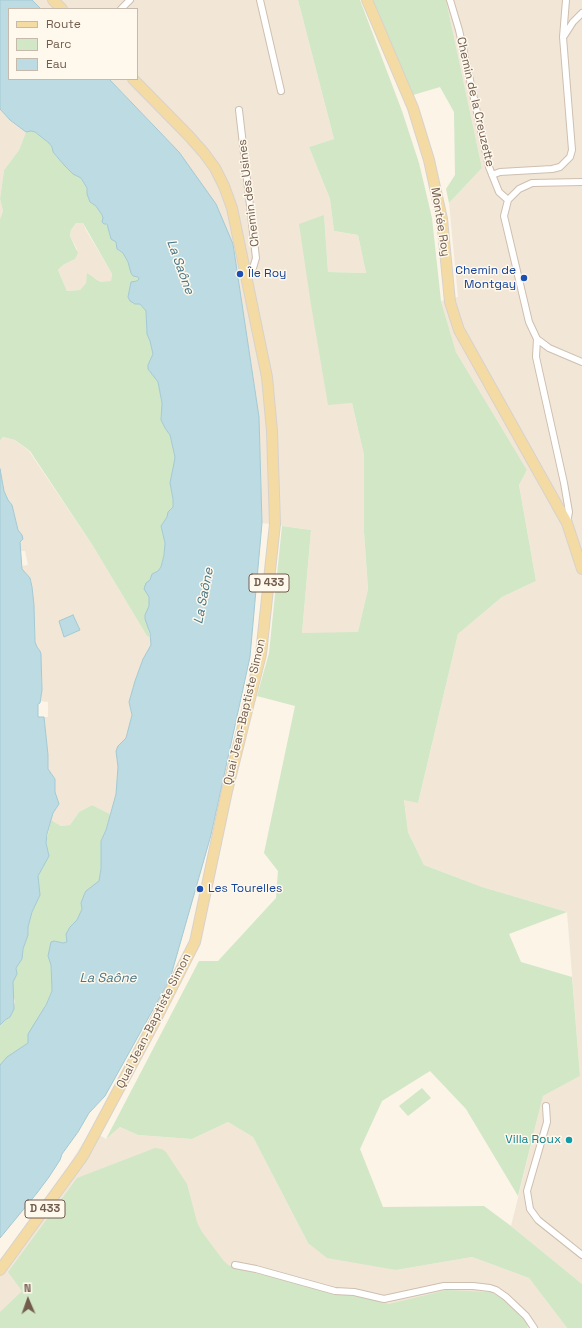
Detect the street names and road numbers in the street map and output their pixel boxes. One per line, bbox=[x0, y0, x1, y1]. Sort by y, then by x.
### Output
street label: Chemin de la Creuzette bbox=[453, 36, 497, 168]
street label: Chemin des Usines bbox=[235, 138, 263, 248]
street label: Montée Roy bbox=[427, 186, 453, 258]
road number: D 433 bbox=[249, 574, 289, 592]
street label: Quai Jean-Baptiste Simon bbox=[221, 637, 269, 787]
street label: Quai Jean-Baptiste Simon bbox=[114, 951, 194, 1091]
road number: D 433 bbox=[25, 1200, 65, 1218]

